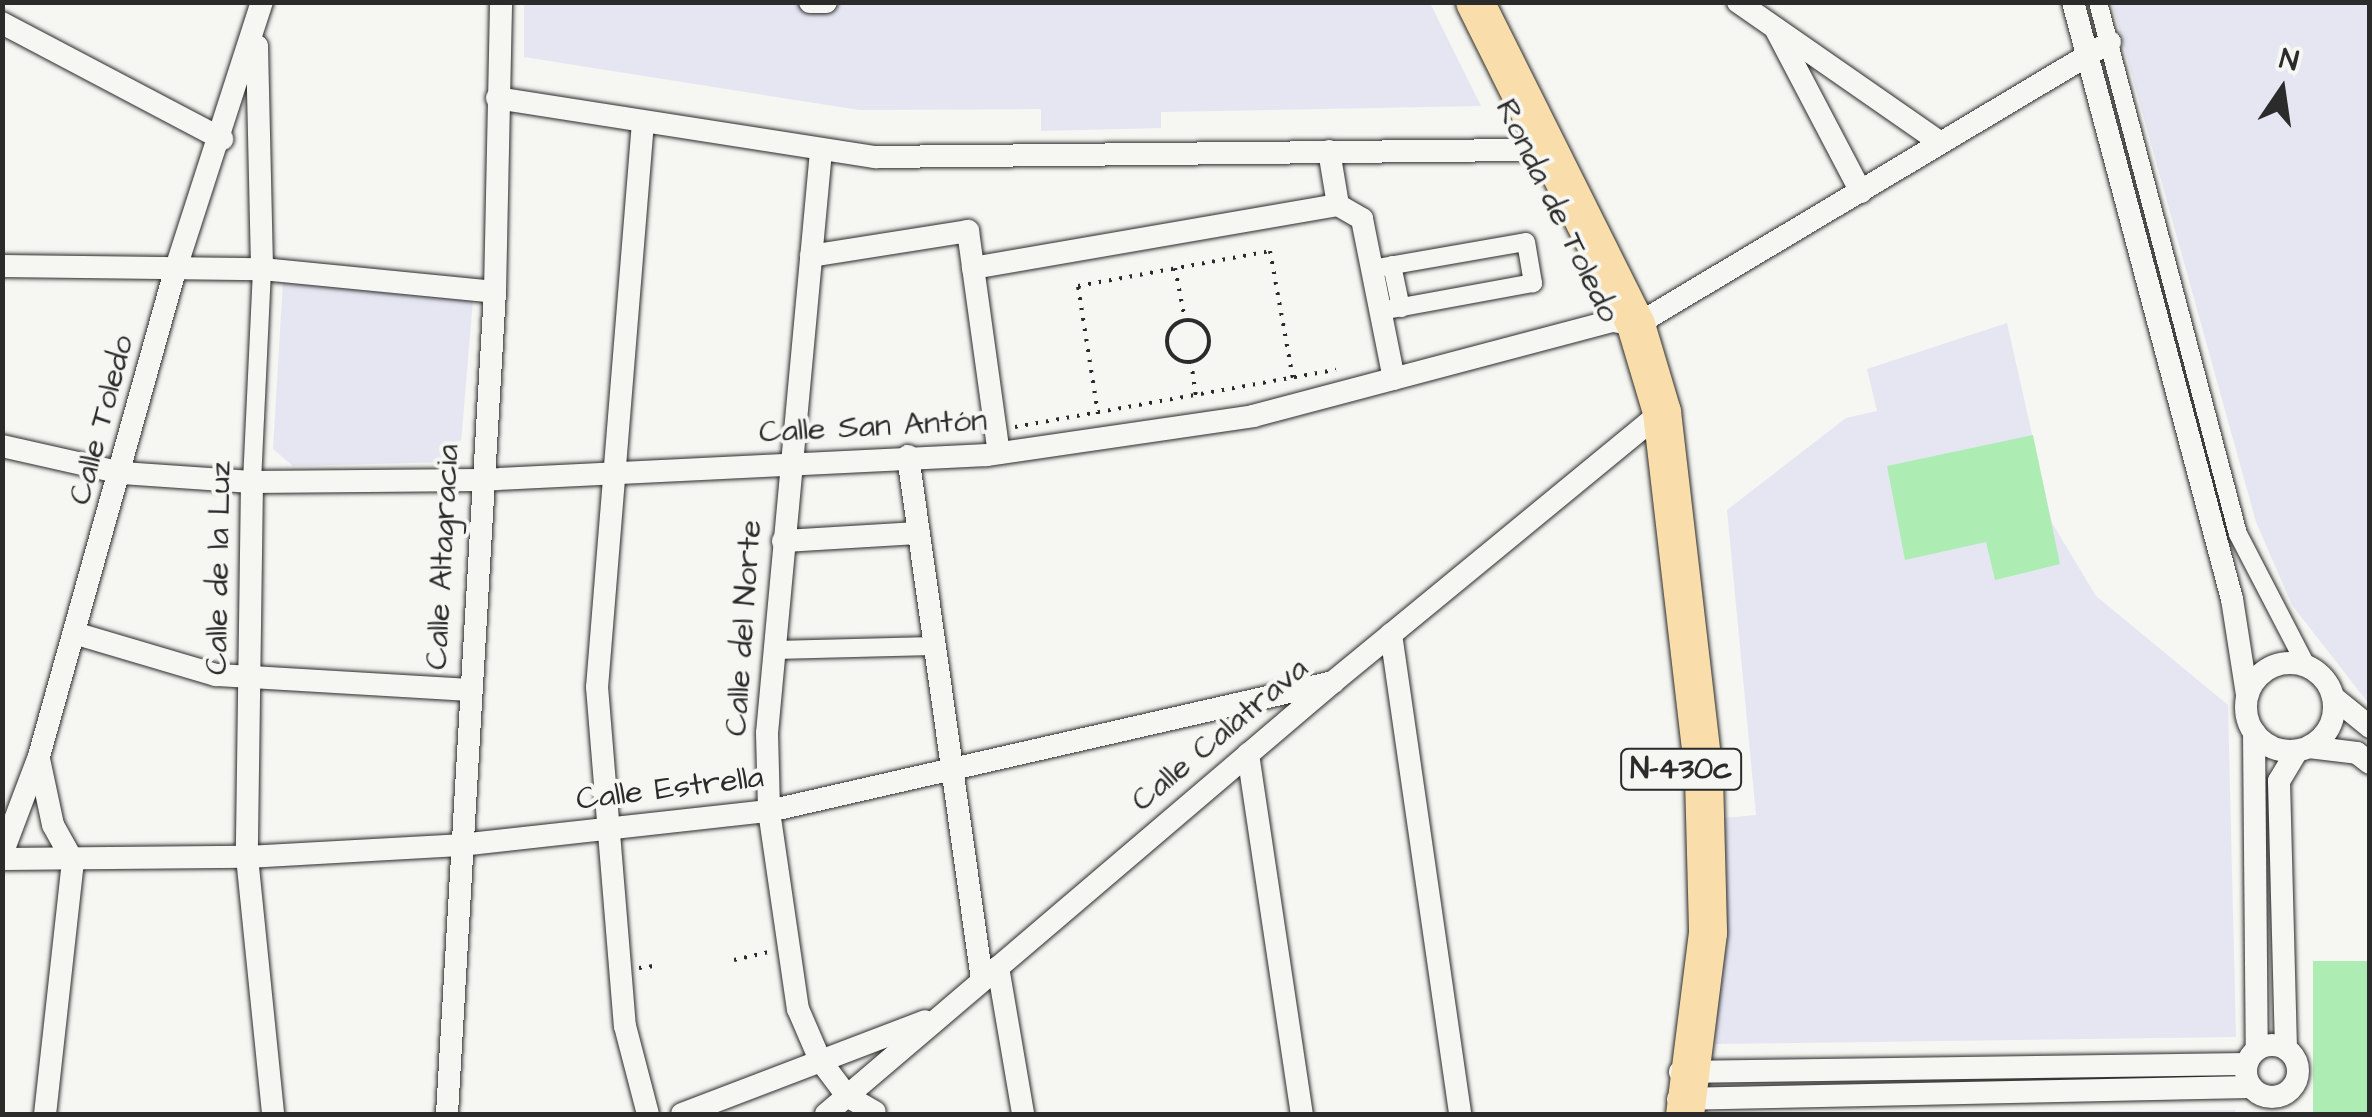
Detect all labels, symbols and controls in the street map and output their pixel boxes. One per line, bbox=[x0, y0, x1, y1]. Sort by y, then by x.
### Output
text: N bbox=[2276, 39, 2302, 81]
north arrow bbox=[2232, 40, 2332, 140]
street label: Ronda de Toledo bbox=[1486, 93, 1628, 329]
street label: Calle Toledo bbox=[61, 331, 143, 509]
street label: Calle San Antón bbox=[758, 402, 988, 452]
street label: Calle Altagracia bbox=[418, 443, 468, 671]
street label: Calle de la Luz bbox=[198, 461, 240, 675]
street label: Calle del Norte bbox=[717, 519, 771, 737]
street label: Calle Calatrava bbox=[1124, 650, 1316, 820]
road number: N-430c bbox=[1618, 744, 1744, 794]
street label: Calle Estrella bbox=[574, 758, 766, 820]

